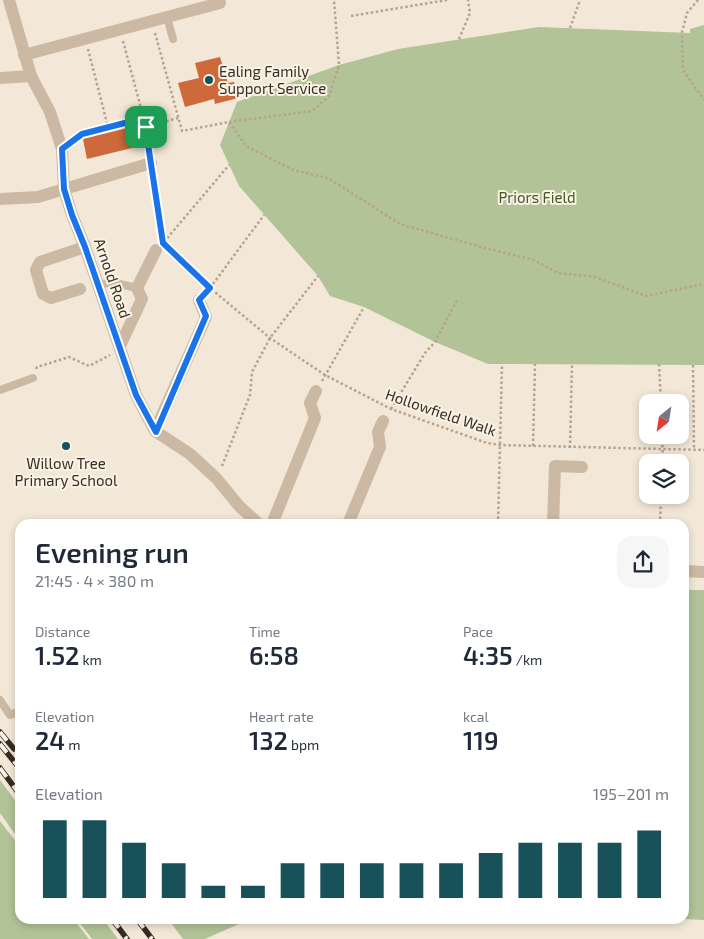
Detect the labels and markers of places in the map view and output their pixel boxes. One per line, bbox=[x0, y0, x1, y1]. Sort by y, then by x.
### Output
place label: Ealing Family Support Service bbox=[219, 62, 326, 97]
marker: Ealing Family Support Service bbox=[203, 74, 215, 86]
pin bbox=[125, 106, 167, 148]
marker: Willow Tree Primary School bbox=[60, 440, 72, 452]
place label: Willow Tree Primary School bbox=[15, 454, 118, 489]

